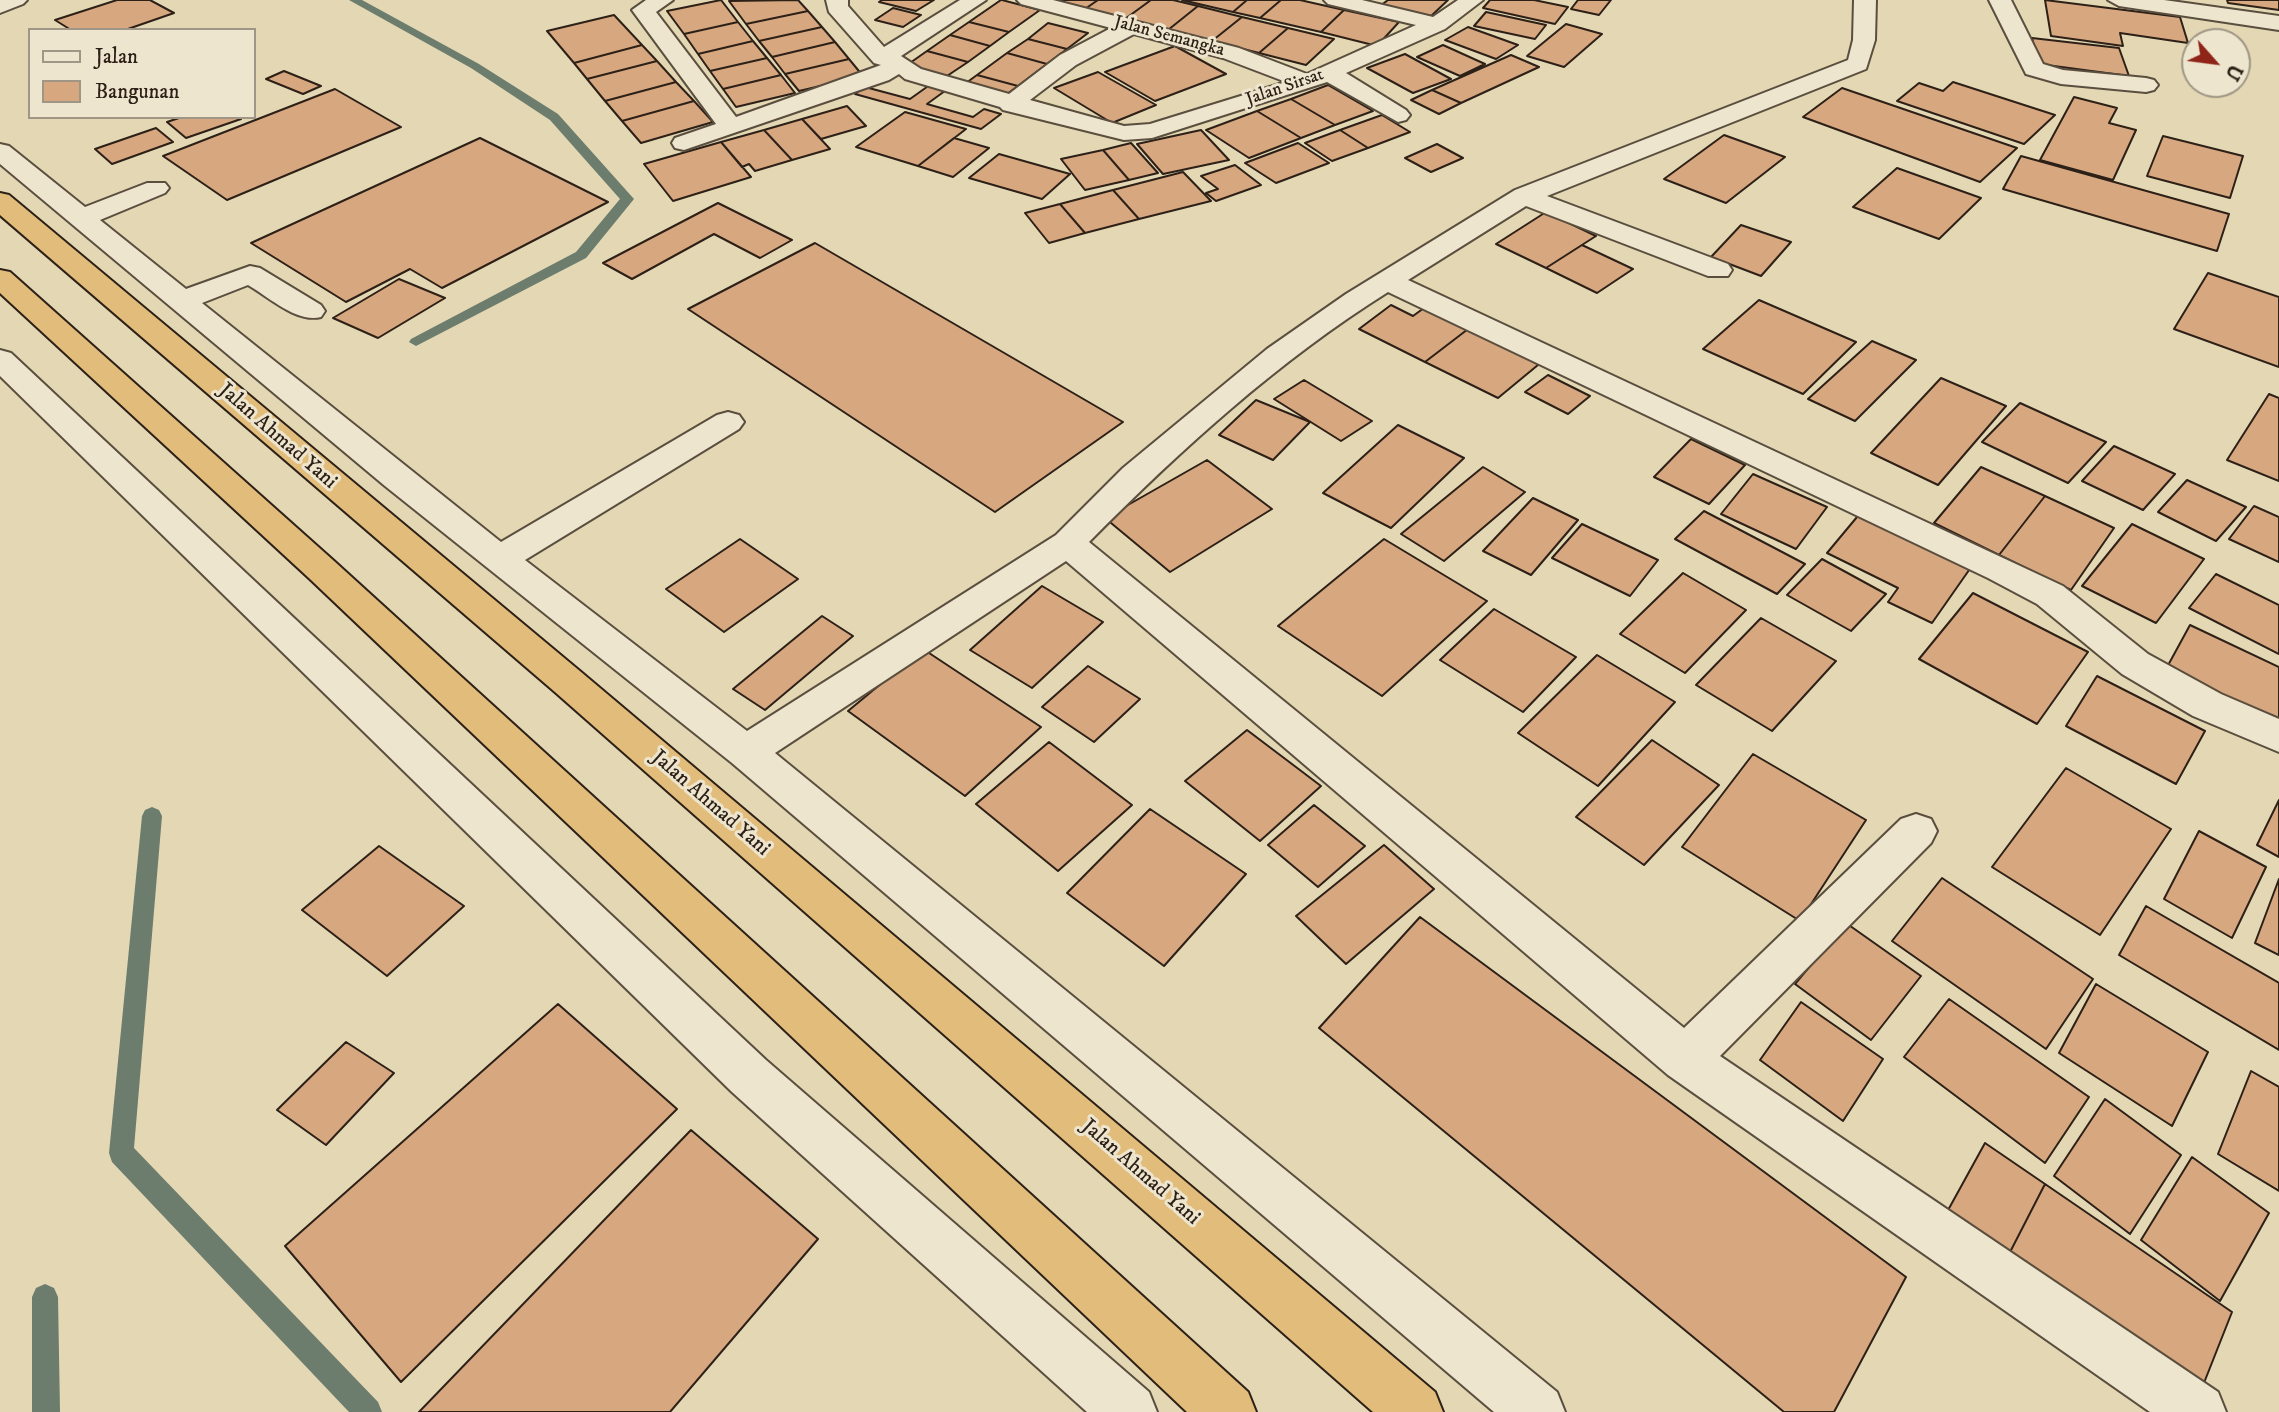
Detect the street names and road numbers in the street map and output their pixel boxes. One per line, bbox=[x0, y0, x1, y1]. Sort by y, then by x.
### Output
street label: Jalan Semangka bbox=[1111, 12, 1227, 62]
street label: Jalan Sirsat bbox=[1243, 65, 1327, 111]
street label: Jalan Ahmad Yani bbox=[213, 379, 341, 495]
street label: Jalan Ahmad Yani bbox=[646, 746, 774, 862]
street label: Jalan Ahmad Yani bbox=[1076, 1115, 1204, 1231]

